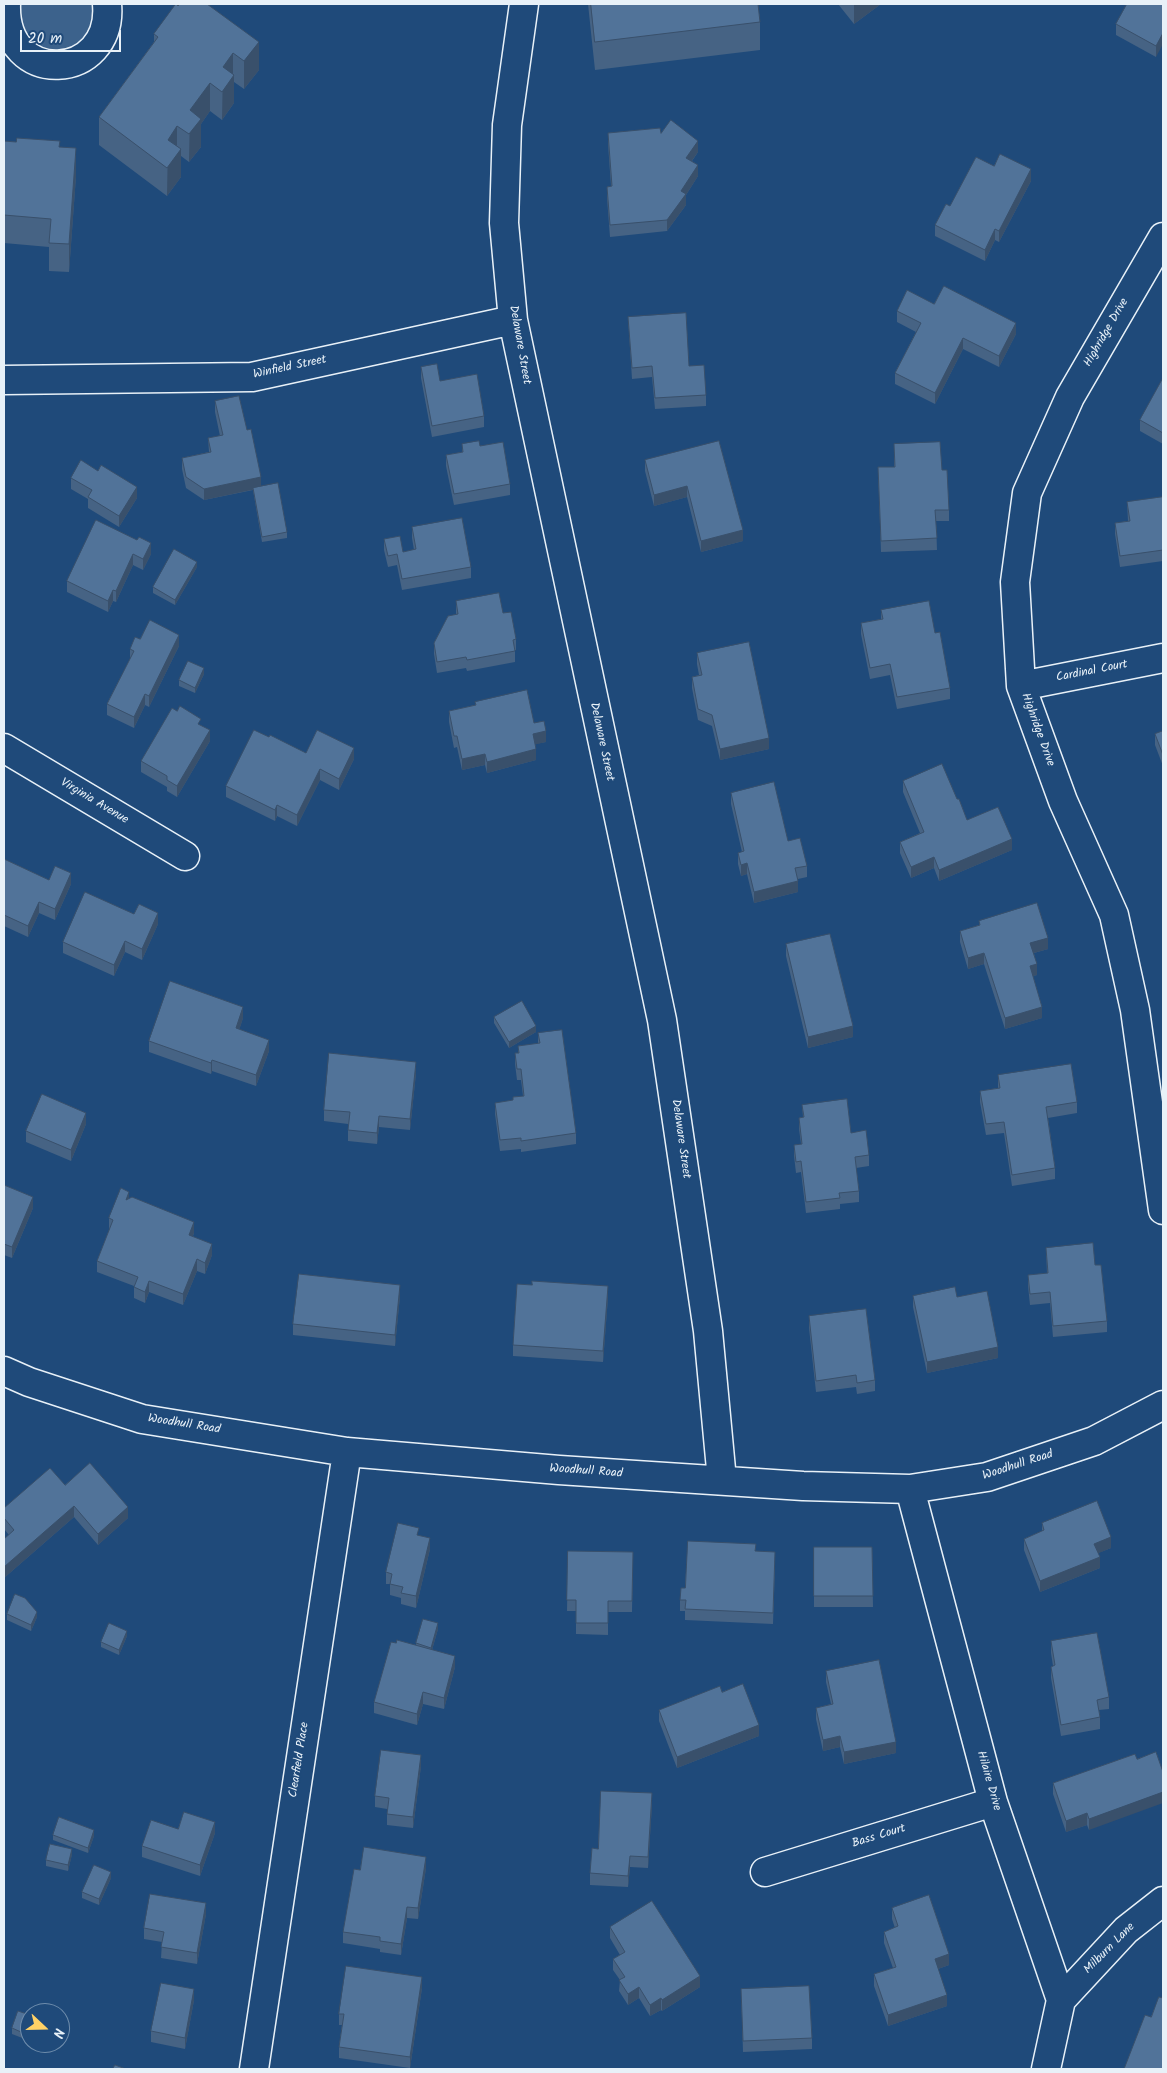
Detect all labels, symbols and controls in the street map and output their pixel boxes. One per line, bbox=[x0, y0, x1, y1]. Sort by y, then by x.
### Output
scale bar bbox=[22, 20, 124, 52]
text: 20 m bbox=[28, 27, 62, 51]
street label: Highridge Drive bbox=[1082, 296, 1132, 370]
street label: Delaware Street bbox=[505, 304, 533, 386]
street label: Winfield Street bbox=[252, 353, 328, 383]
street label: Cardinal Court bbox=[1055, 658, 1129, 686]
street label: Highridge Drive bbox=[1017, 691, 1057, 769]
street label: Delaware Street bbox=[586, 701, 616, 783]
street label: Virginia Avenue bbox=[57, 776, 131, 828]
street label: Delaware Street bbox=[667, 1098, 693, 1180]
street label: Woodhull Road bbox=[147, 1412, 221, 1438]
street label: Woodhull Road bbox=[981, 1448, 1055, 1484]
street label: Woodhull Road bbox=[549, 1462, 623, 1482]
street label: Clearfield Place bbox=[287, 1721, 313, 1799]
street label: Hilaire Drive bbox=[973, 1749, 1003, 1813]
street label: Bass Court bbox=[850, 1822, 908, 1852]
street label: Milburn Lane bbox=[1081, 1920, 1139, 1978]
north arrow bbox=[20, 2003, 70, 2053]
text: N bbox=[46, 2025, 70, 2041]

